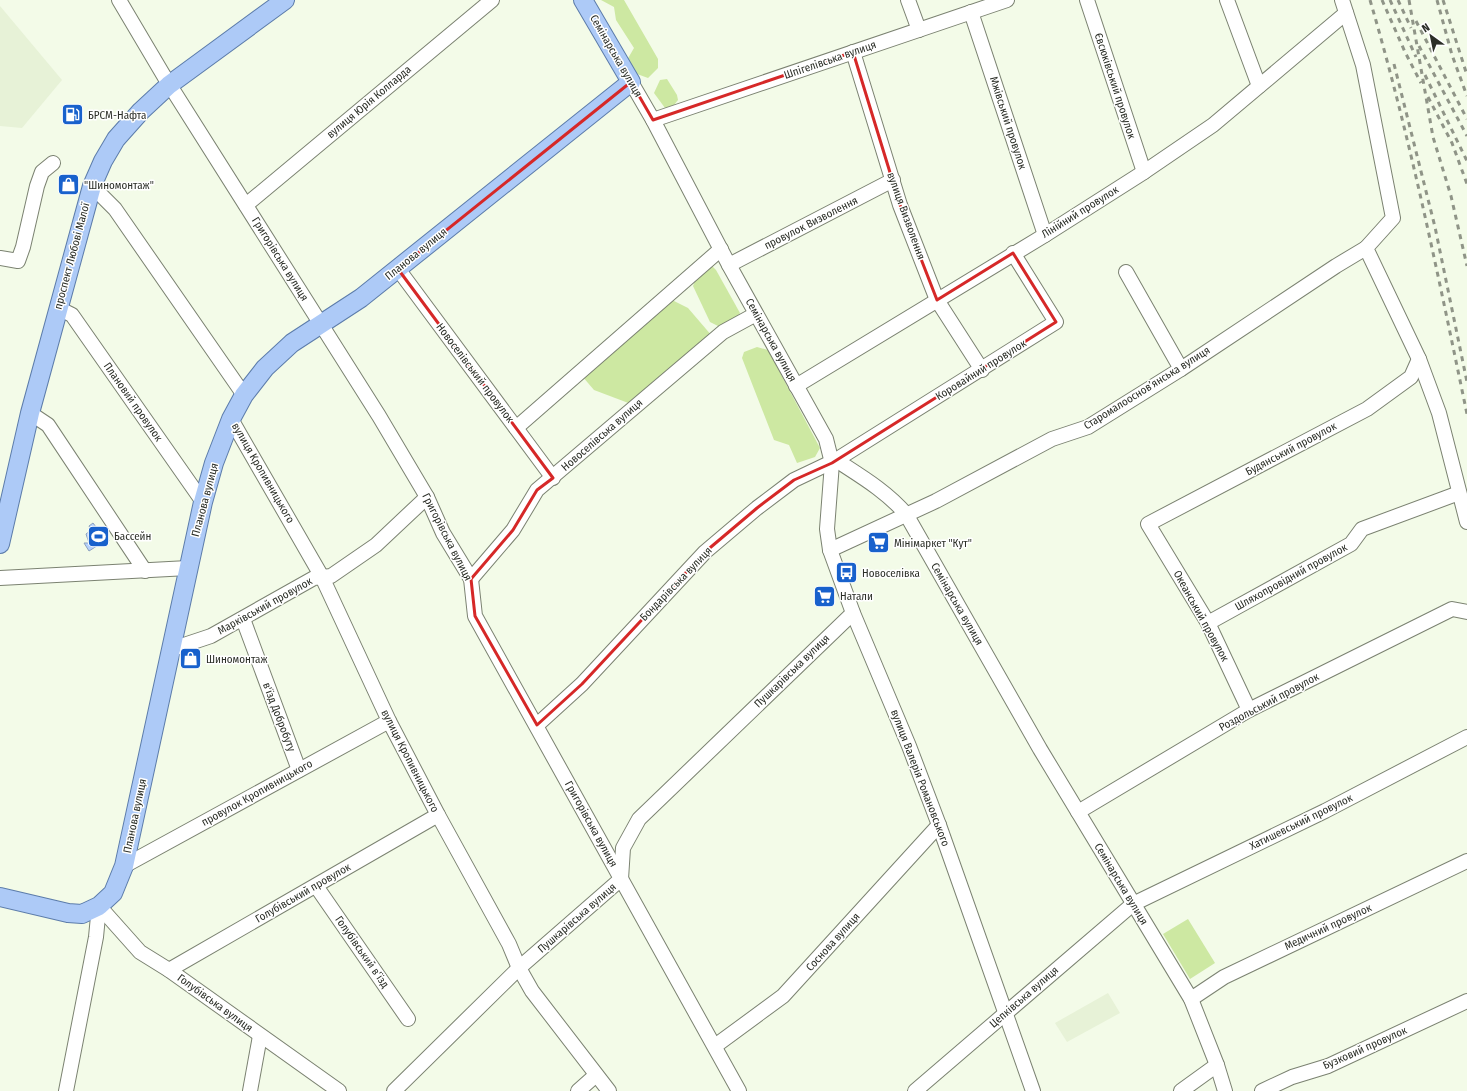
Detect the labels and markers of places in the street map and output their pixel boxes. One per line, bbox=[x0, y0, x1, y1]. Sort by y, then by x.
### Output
fuel station icon: БРСМ-Нафта bbox=[60, 102, 86, 128]
place label: БРСМ-Нафта bbox=[88, 109, 146, 122]
shop icon: "Шиномонтаж" bbox=[55, 172, 81, 198]
place label: "Шиномонтаж" bbox=[84, 179, 154, 192]
sports icon: Бассейн bbox=[85, 523, 111, 549]
place label: Бассейн bbox=[114, 530, 151, 543]
supermarket icon: Мінімаркет "Кут" bbox=[866, 530, 892, 556]
place label: Мінімаркет "Кут" bbox=[894, 537, 972, 550]
bus stop icon: Новоселівка bbox=[833, 560, 859, 586]
place label: Новоселівка bbox=[862, 567, 920, 580]
supermarket icon: Натали bbox=[811, 583, 837, 609]
place label: Натали bbox=[840, 590, 873, 603]
shop icon: Шиномонтаж bbox=[178, 646, 204, 672]
place label: Шиномонтаж bbox=[206, 653, 267, 666]

